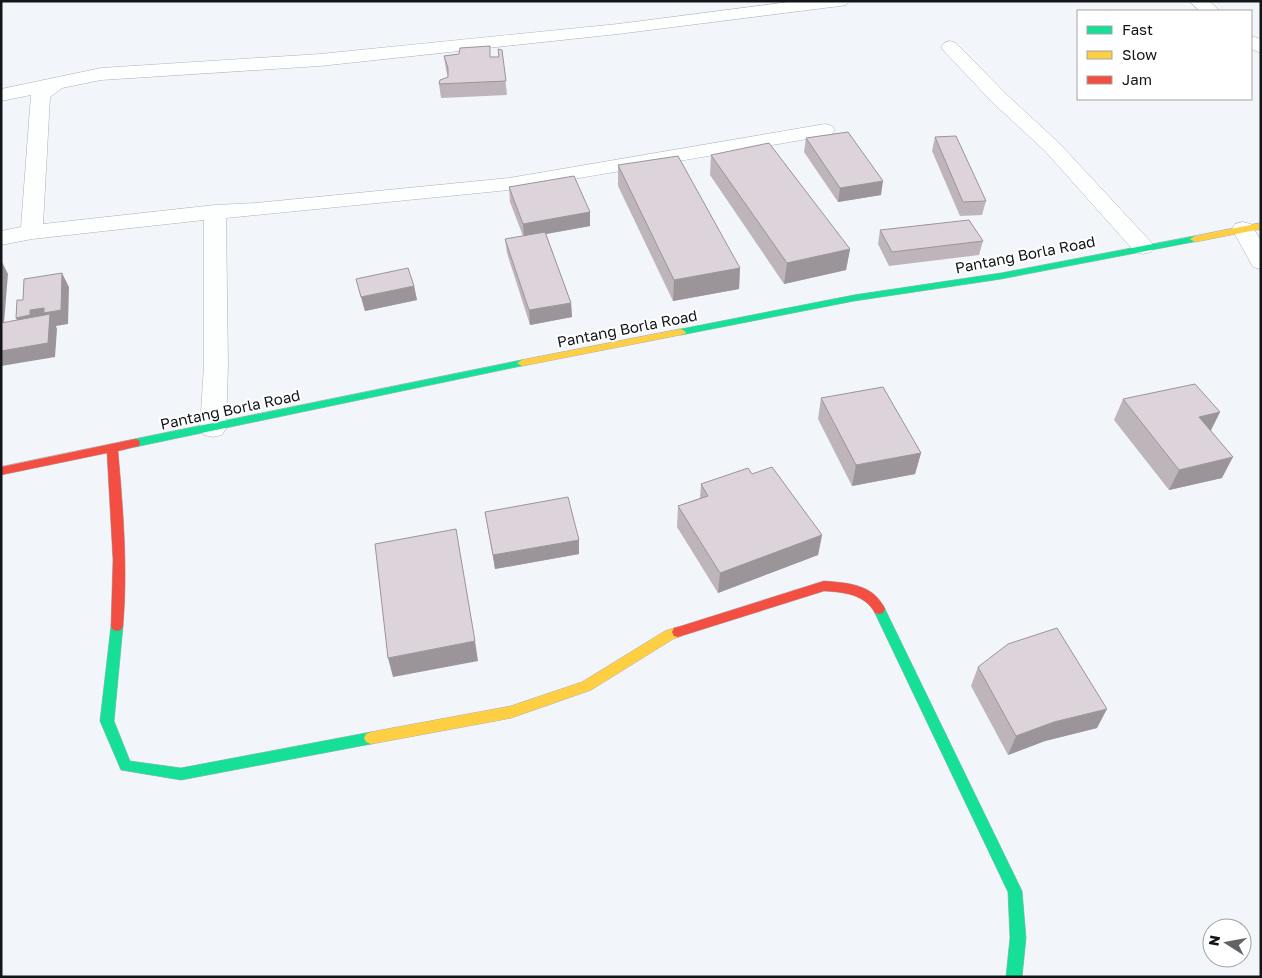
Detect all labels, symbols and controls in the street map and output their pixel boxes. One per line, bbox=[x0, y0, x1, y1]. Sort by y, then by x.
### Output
legend bbox=[1077, 10, 1252, 100]
text: Fast bbox=[1122, 20, 1153, 38]
text: Slow bbox=[1122, 45, 1157, 63]
text: Jam bbox=[1122, 70, 1152, 88]
street label: Pantang Borla Road bbox=[953, 232, 1097, 276]
street label: Pantang Borla Road bbox=[555, 306, 699, 350]
street label: Pantang Borla Road bbox=[158, 385, 302, 433]
north arrow bbox=[1202, 918, 1252, 968]
text: N bbox=[1204, 934, 1223, 947]

